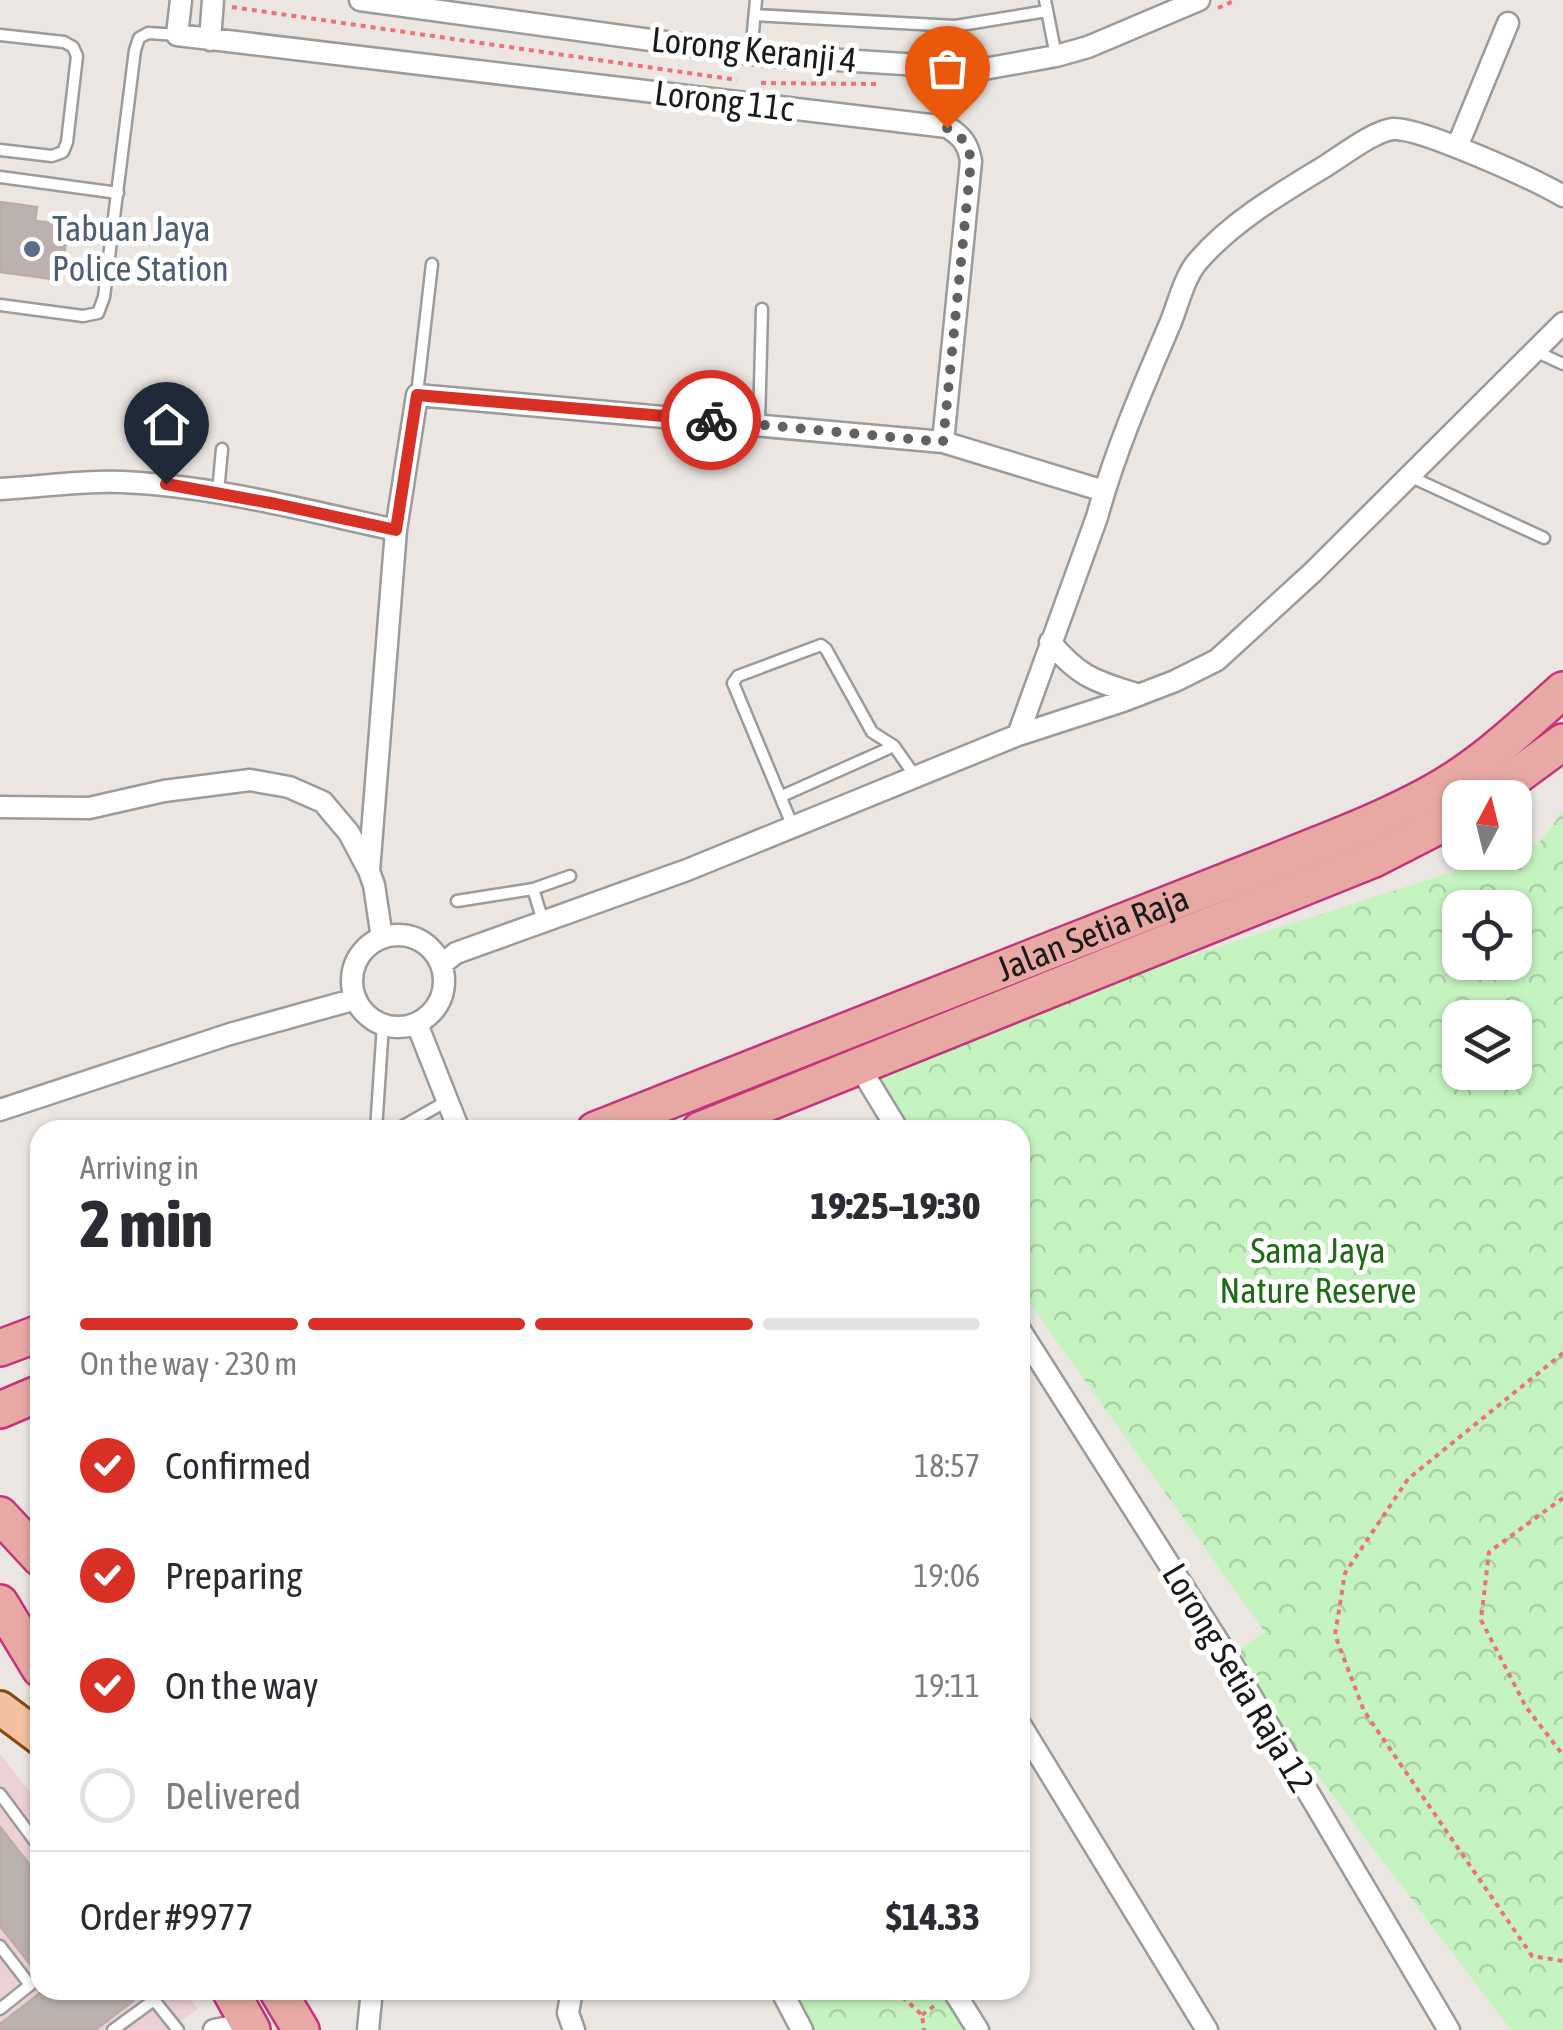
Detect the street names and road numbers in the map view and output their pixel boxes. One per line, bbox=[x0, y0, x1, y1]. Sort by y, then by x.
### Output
street label: Lorong Keranji 4 bbox=[650, 18, 859, 80]
street label: Lorong 11c bbox=[652, 72, 796, 128]
street label: Jalan Setia Raja bbox=[991, 877, 1194, 989]
street label: Lorong Setia Raja 12 bbox=[1155, 1556, 1323, 1799]

